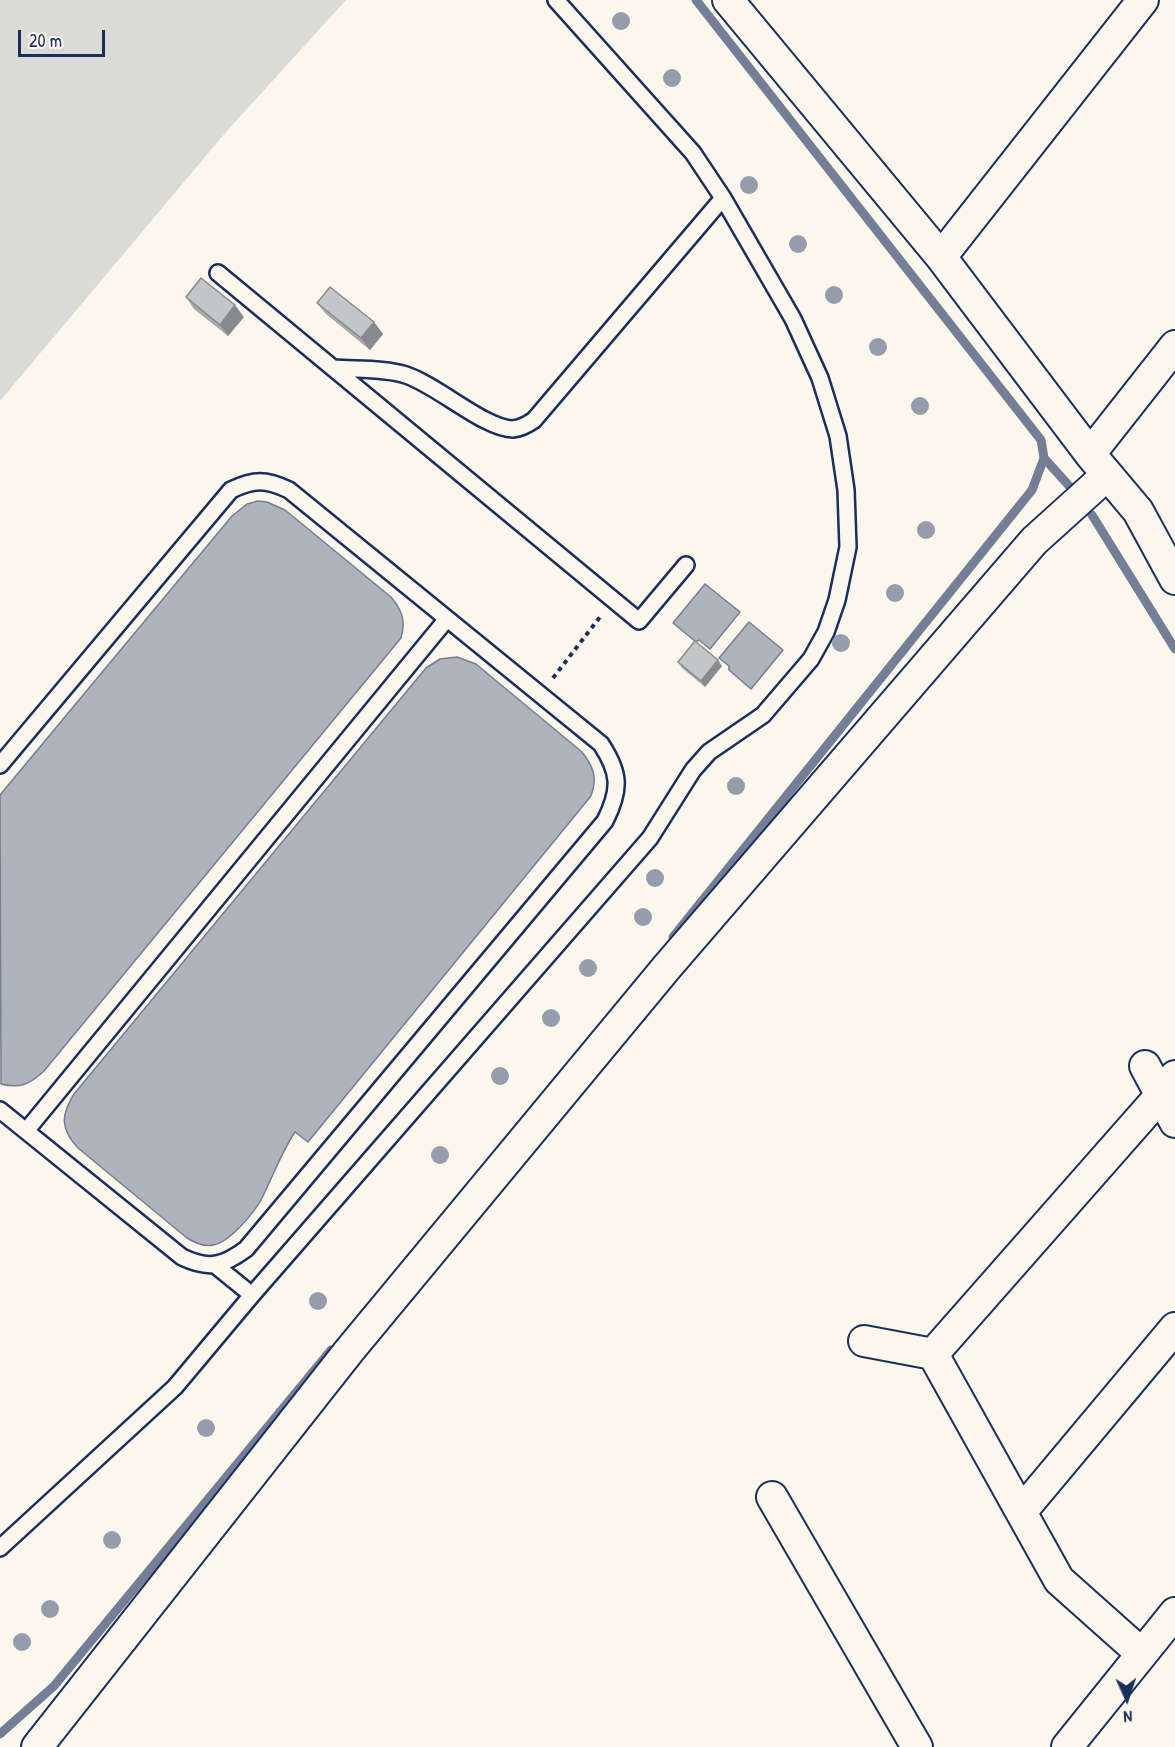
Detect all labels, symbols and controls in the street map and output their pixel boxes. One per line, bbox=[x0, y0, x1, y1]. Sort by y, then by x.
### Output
scale bar bbox=[21, 18, 108, 56]
text: 20 m bbox=[29, 28, 62, 53]
north arrow bbox=[1097, 1669, 1157, 1729]
text: N bbox=[1123, 1706, 1133, 1728]

